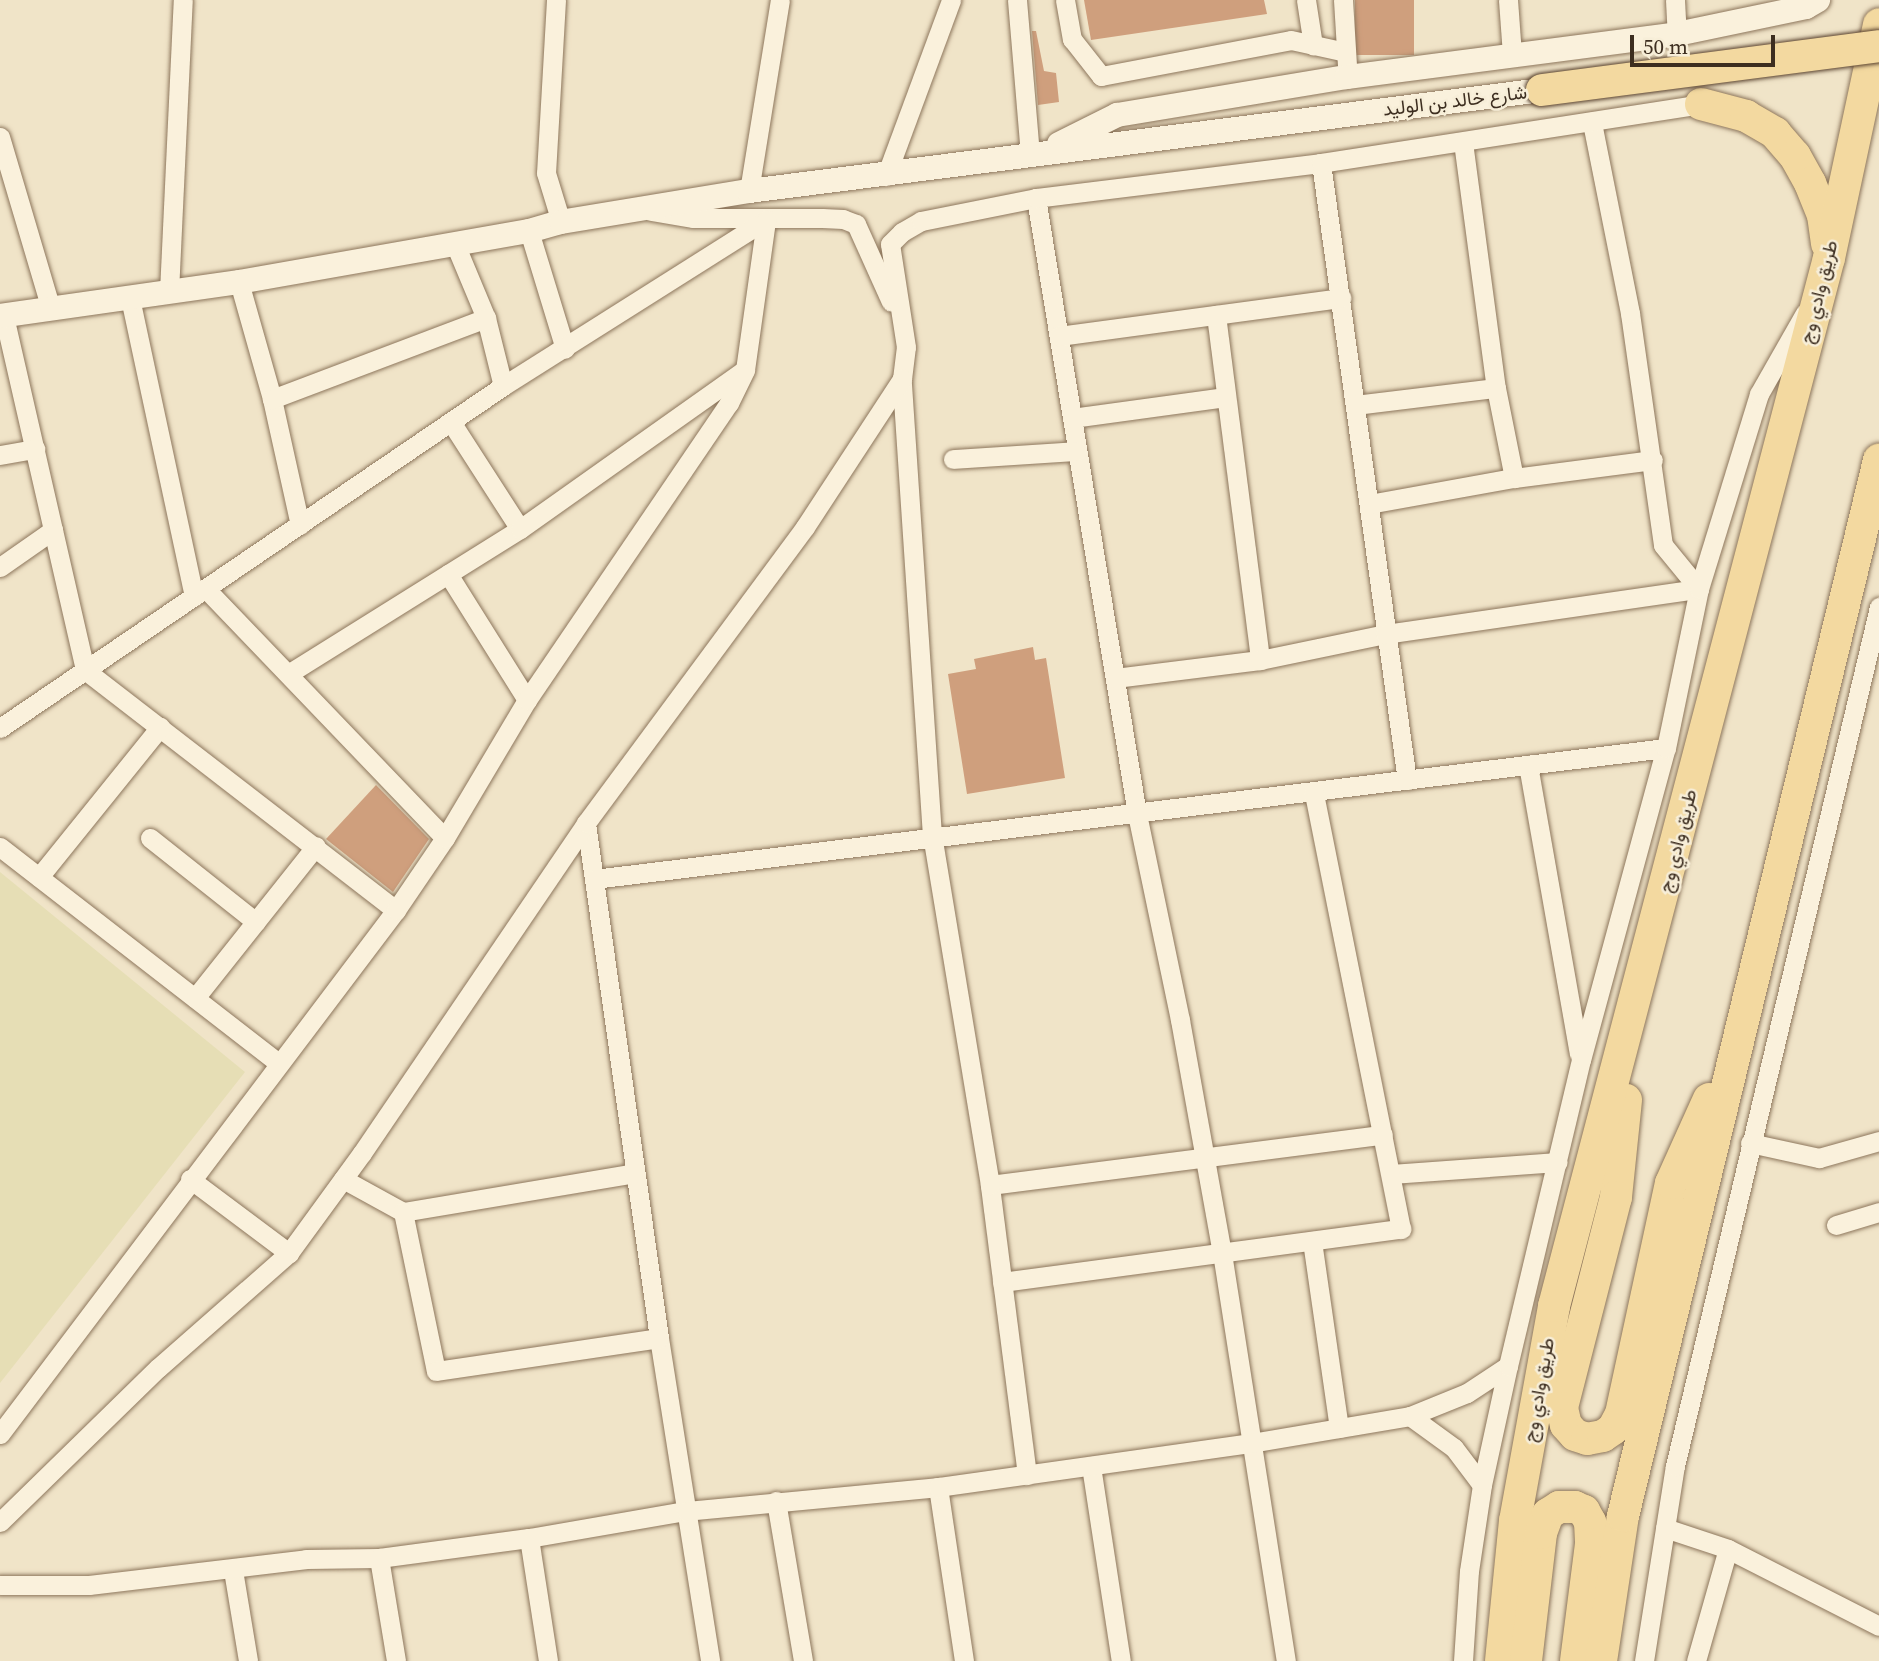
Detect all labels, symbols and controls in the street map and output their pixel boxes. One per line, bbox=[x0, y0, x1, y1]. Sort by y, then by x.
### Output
scale bar bbox=[1634, 21, 1779, 65]
text: 50 m bbox=[1643, 32, 1688, 61]
street label: شارع خالد بن الوليد bbox=[1382, 81, 1528, 121]
street label: طريق وادي وج bbox=[1795, 238, 1843, 346]
street label: طريق وادي وج bbox=[1654, 787, 1702, 895]
street label: طريق وادي وج bbox=[1519, 1336, 1559, 1444]

